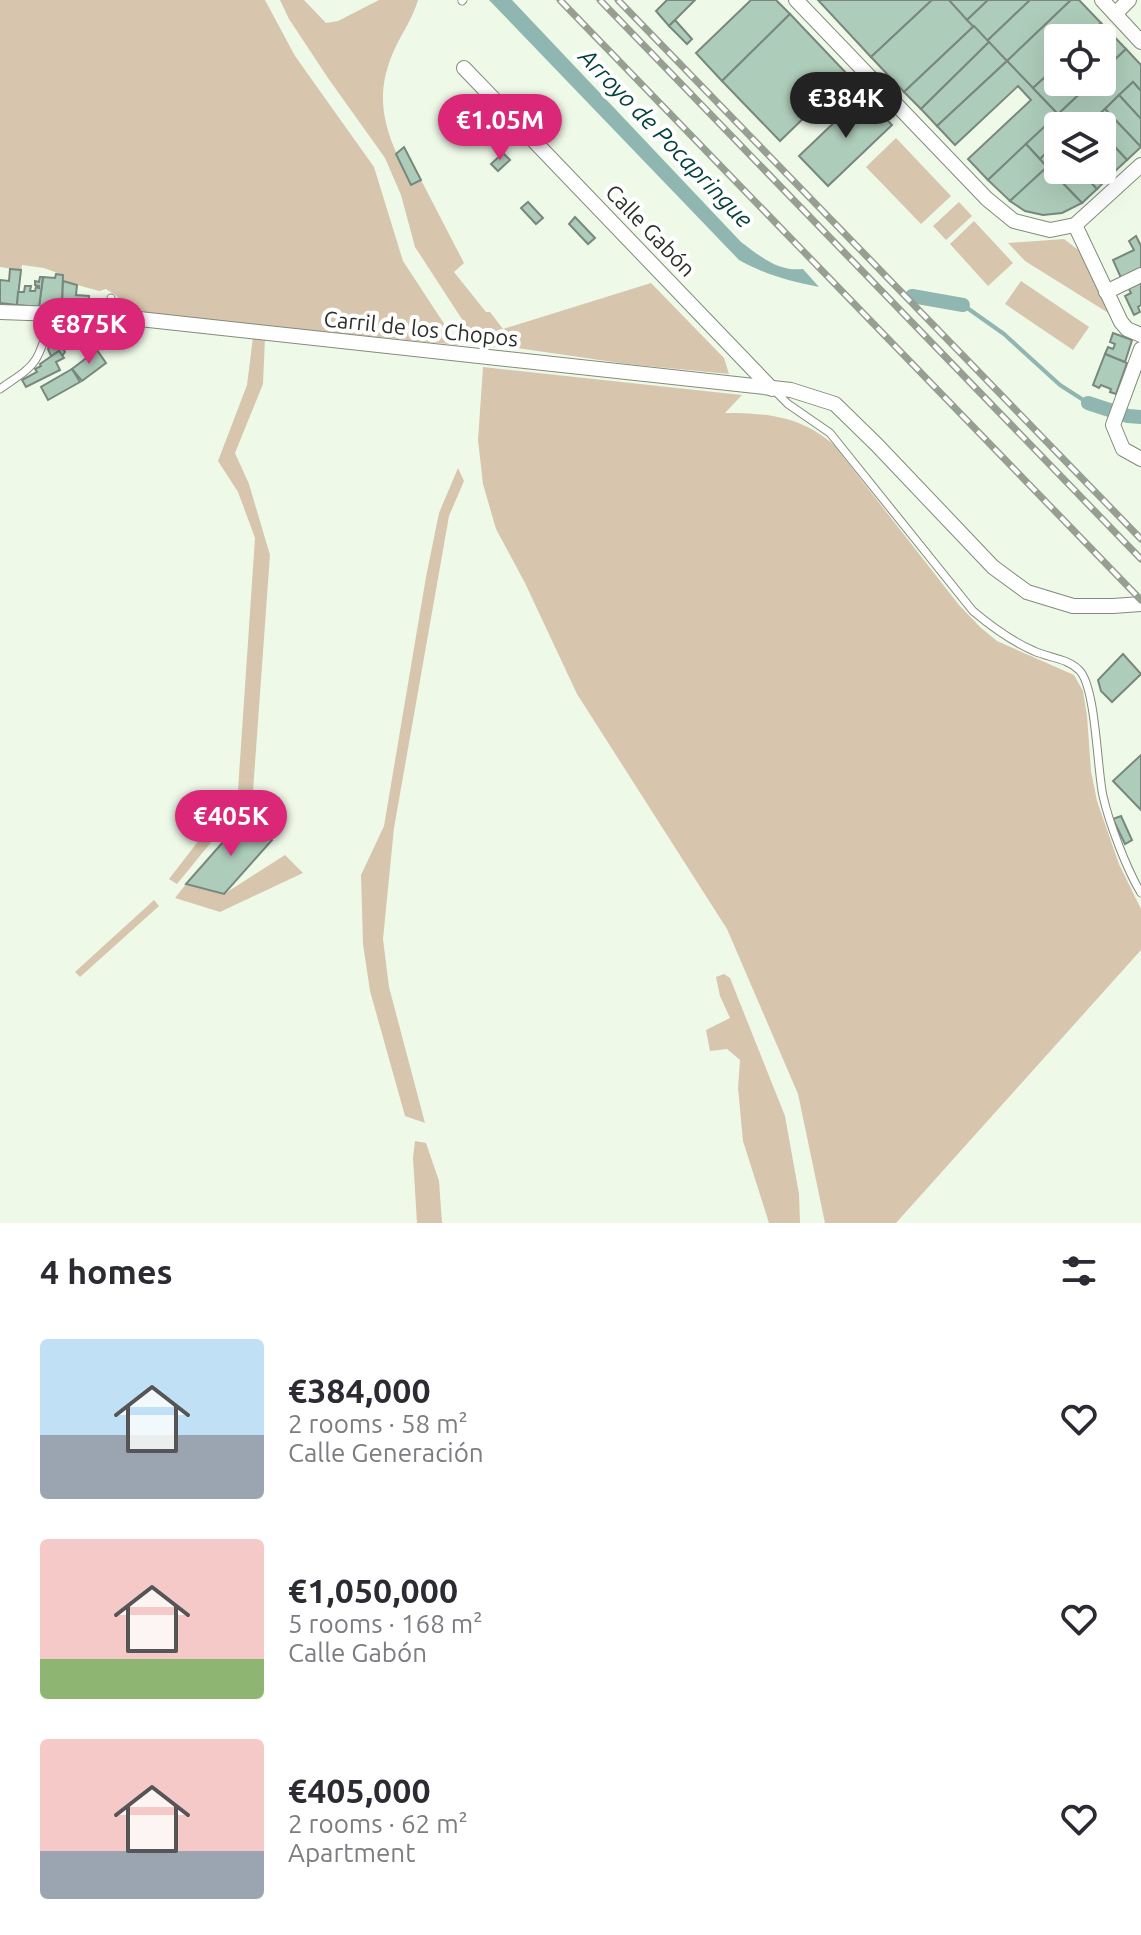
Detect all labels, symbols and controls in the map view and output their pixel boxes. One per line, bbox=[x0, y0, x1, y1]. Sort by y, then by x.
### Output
map controls bbox=[1044, 24, 1116, 184]
button: locate bbox=[1044, 24, 1116, 96]
water label: Arroyo de Pocapringue bbox=[573, 42, 758, 233]
pin: €384K bbox=[790, 72, 902, 140]
text: €384K bbox=[808, 83, 884, 112]
pin: €1.05M bbox=[435, 94, 565, 162]
text: €1.05M bbox=[456, 105, 544, 134]
button: layers bbox=[1044, 112, 1116, 184]
street label: Calle Gabón bbox=[601, 179, 701, 281]
pin: €875K bbox=[33, 298, 145, 366]
street label: Carril de los Chopos bbox=[323, 305, 519, 351]
text: €875K bbox=[51, 309, 127, 338]
pin: €405K bbox=[175, 790, 287, 858]
text: €405K bbox=[193, 801, 269, 830]
icon: filters bbox=[1057, 1249, 1101, 1293]
text: 4 homes bbox=[40, 1252, 173, 1290]
icon: home bbox=[104, 1371, 200, 1467]
text: €384,000 bbox=[288, 1371, 431, 1409]
icon: heart bbox=[1057, 1397, 1101, 1441]
text: 2 rooms · 58 m² bbox=[288, 1409, 468, 1438]
text: Calle Generación bbox=[288, 1438, 484, 1467]
icon: home bbox=[104, 1571, 200, 1667]
text: €1,050,000 bbox=[288, 1571, 458, 1609]
icon: heart bbox=[1057, 1597, 1101, 1641]
text: 5 rooms · 168 m² bbox=[288, 1609, 483, 1638]
text: Calle Gabón bbox=[288, 1638, 427, 1667]
icon: home bbox=[104, 1771, 200, 1867]
text: €405,000 bbox=[288, 1771, 431, 1809]
icon: heart bbox=[1057, 1797, 1101, 1841]
text: 2 rooms · 62 m² bbox=[288, 1809, 468, 1838]
text: Apartment bbox=[288, 1838, 415, 1867]

